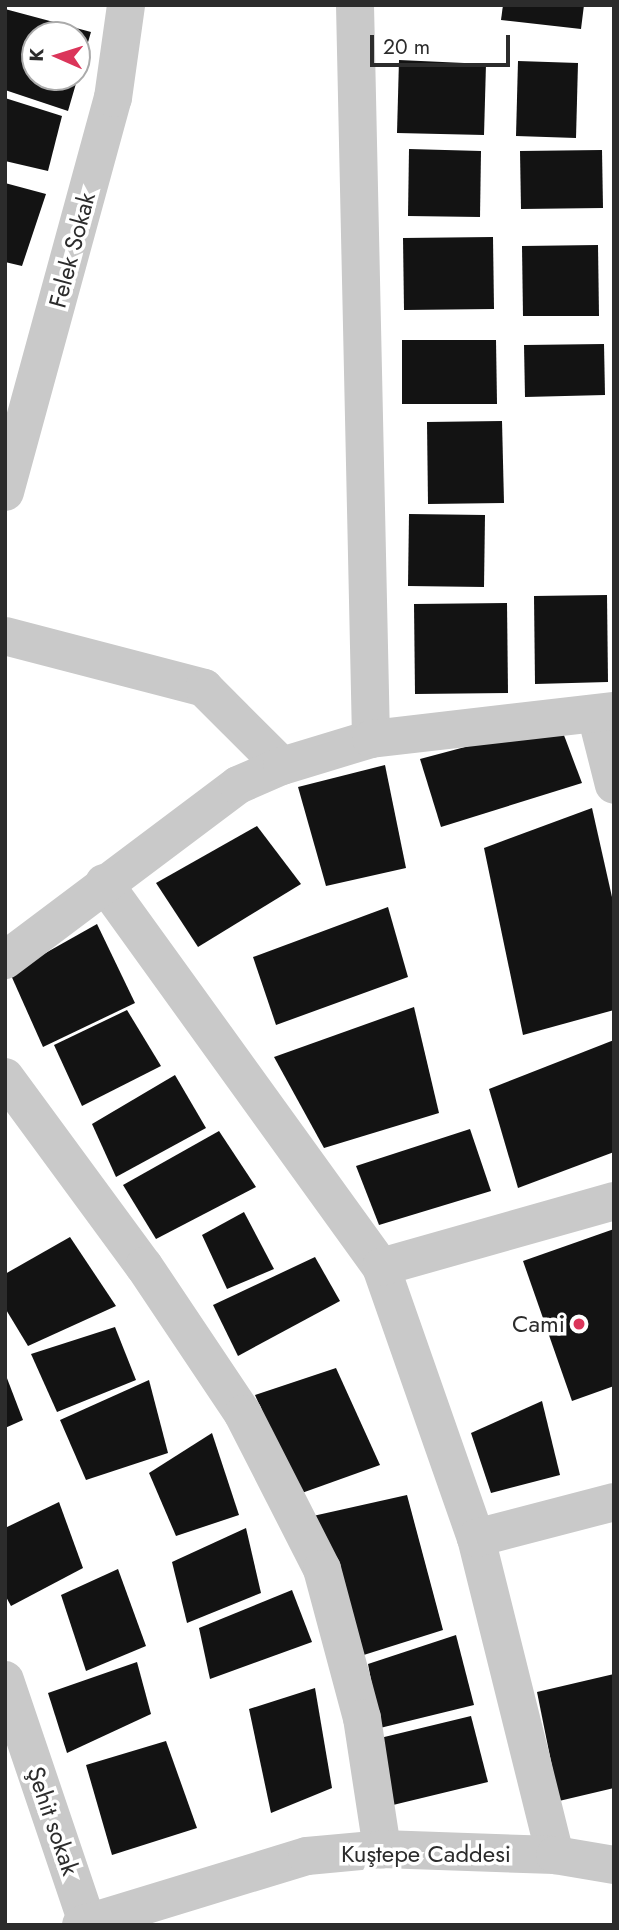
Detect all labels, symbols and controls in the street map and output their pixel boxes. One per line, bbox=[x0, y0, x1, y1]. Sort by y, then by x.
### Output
north arrow bbox=[21, 21, 91, 91]
scale bar bbox=[374, 21, 514, 65]
text: 20 m bbox=[383, 32, 430, 62]
text: K bbox=[23, 48, 50, 62]
street label: Felek Sokak bbox=[43, 189, 101, 311]
place label: Cami bbox=[512, 1310, 565, 1338]
marker: Cami bbox=[571, 1316, 587, 1332]
street label: Şehit sokak bbox=[21, 1763, 85, 1879]
street label: Kuştepe Caddesi bbox=[341, 1840, 511, 1868]

